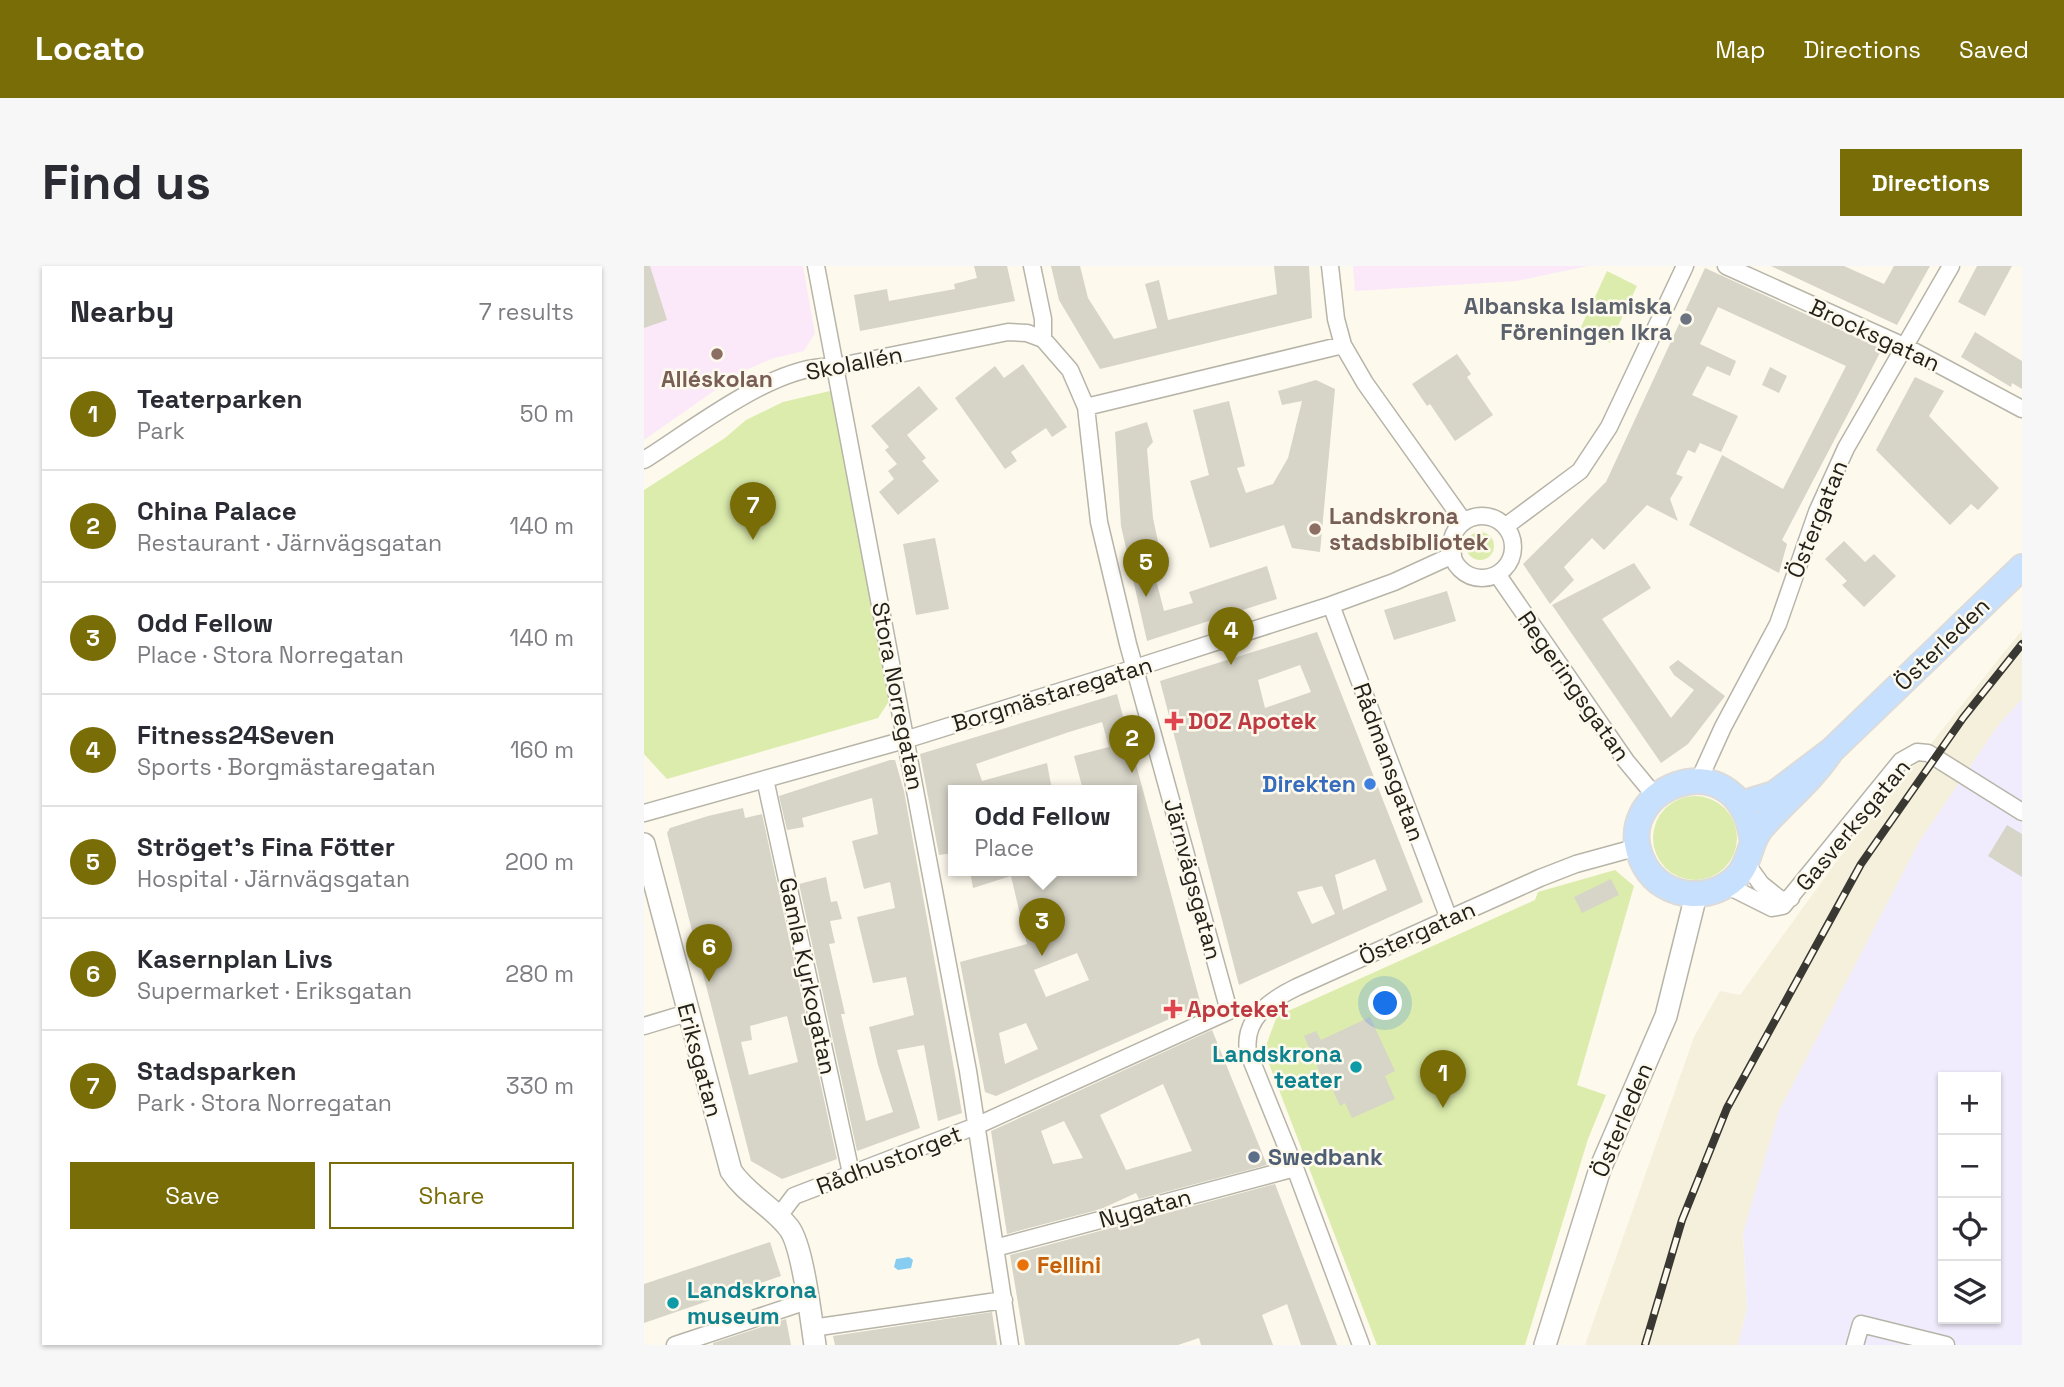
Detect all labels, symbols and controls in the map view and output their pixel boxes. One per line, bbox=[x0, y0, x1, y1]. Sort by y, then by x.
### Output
text: Locato bbox=[35, 28, 145, 70]
text: Map bbox=[1715, 34, 1765, 65]
text: Directions bbox=[1803, 34, 1921, 65]
text: Saved bbox=[1959, 34, 2029, 65]
button: Directions bbox=[1840, 149, 2022, 216]
text: Find us bbox=[42, 151, 211, 213]
place label: Albanska Islamiska Föreningen Ikra bbox=[1464, 291, 1672, 347]
text: Nearby bbox=[70, 292, 174, 331]
street label: Brocksgatan bbox=[1805, 292, 1945, 378]
text: 7 results bbox=[479, 297, 574, 327]
marker: Albanska Islamiska Föreningen Ikra bbox=[1678, 311, 1694, 327]
street label: Skolallén bbox=[803, 339, 905, 387]
marker: Alléskolan bbox=[709, 346, 725, 362]
place label: Alléskolan bbox=[661, 364, 773, 394]
text: Teaterparken bbox=[137, 382, 302, 416]
text: 1 bbox=[88, 399, 98, 429]
text: 50 m bbox=[520, 399, 574, 429]
text: Park bbox=[137, 416, 185, 446]
street label: Östergatan bbox=[1780, 456, 1854, 582]
pin: 7 bbox=[730, 482, 776, 540]
text: China Palace bbox=[137, 494, 297, 528]
place label: Landskrona stadsbibliotek bbox=[1329, 501, 1489, 557]
text: 2 bbox=[86, 511, 100, 541]
text: 140 m bbox=[510, 511, 574, 541]
marker: Landskrona stadsbibliotek bbox=[1307, 521, 1323, 537]
text: Restaurant · Järnvägsgatan bbox=[137, 528, 442, 558]
pin: 5 bbox=[1123, 539, 1169, 597]
street label: Österleden bbox=[1888, 591, 1996, 697]
street label: Stora Norregatan bbox=[865, 599, 931, 793]
street label: Regeringsgatan bbox=[1511, 605, 1637, 767]
text: Odd Fellow bbox=[137, 606, 273, 640]
pin: 4 bbox=[1208, 607, 1254, 665]
text: 3 bbox=[86, 623, 100, 653]
text: 140 m bbox=[510, 623, 574, 653]
text: Place · Stora Norregatan bbox=[137, 640, 404, 670]
street label: Borgmästaregatan bbox=[948, 649, 1156, 739]
street label: Rådmansgatan bbox=[1346, 679, 1432, 845]
place label: DOZ Apotek bbox=[1188, 706, 1317, 736]
marker: DOZ Apotek bbox=[1166, 713, 1182, 729]
pin: 2 bbox=[1109, 715, 1155, 773]
text: Fitness24Seven bbox=[137, 718, 335, 752]
text: 4 bbox=[86, 735, 100, 765]
text: 160 m bbox=[510, 735, 574, 765]
text: Sports · Borgmästaregatan bbox=[137, 752, 436, 782]
street label: Gasverksgatan bbox=[1789, 753, 1917, 897]
place label: Direkten bbox=[1262, 769, 1356, 799]
marker: Direkten bbox=[1362, 776, 1378, 792]
popup bbox=[948, 785, 1137, 876]
street label: Järnvägsgatan bbox=[1157, 795, 1229, 963]
text: Odd Fellow bbox=[974, 799, 1111, 833]
text: Ströget's Fina Fötter bbox=[137, 830, 395, 864]
text: Place bbox=[974, 833, 1034, 863]
text: 5 bbox=[86, 847, 100, 877]
text: 200 m bbox=[505, 847, 574, 877]
text: Hospital · Järnvägsgatan bbox=[137, 864, 410, 894]
street label: Gamla Kyrkogatan bbox=[772, 875, 844, 1077]
street label: Östergatan bbox=[1354, 894, 1480, 972]
pin: 3 bbox=[1019, 898, 1065, 956]
pin: 6 bbox=[686, 924, 732, 982]
text: Kasernplan Livs bbox=[137, 942, 333, 976]
text: 6 bbox=[86, 959, 100, 989]
text: 280 m bbox=[505, 959, 574, 989]
text: Supermarket · Eriksgatan bbox=[137, 976, 412, 1006]
your location bbox=[1368, 986, 1402, 1020]
place label: Apoteket bbox=[1187, 994, 1289, 1024]
street label: Eriksgatan bbox=[670, 1000, 730, 1120]
marker: Apoteket bbox=[1165, 1001, 1181, 1017]
place label: Landskrona teater bbox=[1212, 1039, 1342, 1095]
pin: 1 bbox=[1420, 1050, 1466, 1108]
text: Stadsparken bbox=[137, 1054, 296, 1088]
street label: Österleden bbox=[1584, 1058, 1660, 1182]
marker: Landskrona teater bbox=[1348, 1059, 1364, 1075]
text: 7 bbox=[87, 1071, 99, 1101]
text: 330 m bbox=[506, 1071, 574, 1101]
map controls bbox=[1938, 1072, 2001, 1324]
button: + bbox=[1938, 1072, 2001, 1135]
text: Park · Stora Norregatan bbox=[137, 1088, 392, 1118]
street label: Rådhustorget bbox=[812, 1119, 966, 1201]
button: − bbox=[1938, 1135, 2001, 1198]
place label: Swedbank bbox=[1268, 1142, 1383, 1172]
marker: Swedbank bbox=[1246, 1149, 1262, 1165]
button: Save bbox=[70, 1162, 315, 1229]
button: Share bbox=[329, 1162, 574, 1229]
street label: Nygatan bbox=[1096, 1181, 1194, 1235]
button: locate bbox=[1938, 1198, 2001, 1261]
place label: Fellini bbox=[1037, 1250, 1101, 1280]
marker: Fellini bbox=[1015, 1257, 1031, 1273]
button: layers bbox=[1938, 1261, 2001, 1324]
place label: Landskrona museum bbox=[687, 1275, 817, 1331]
marker: Landskrona museum bbox=[665, 1295, 681, 1311]

